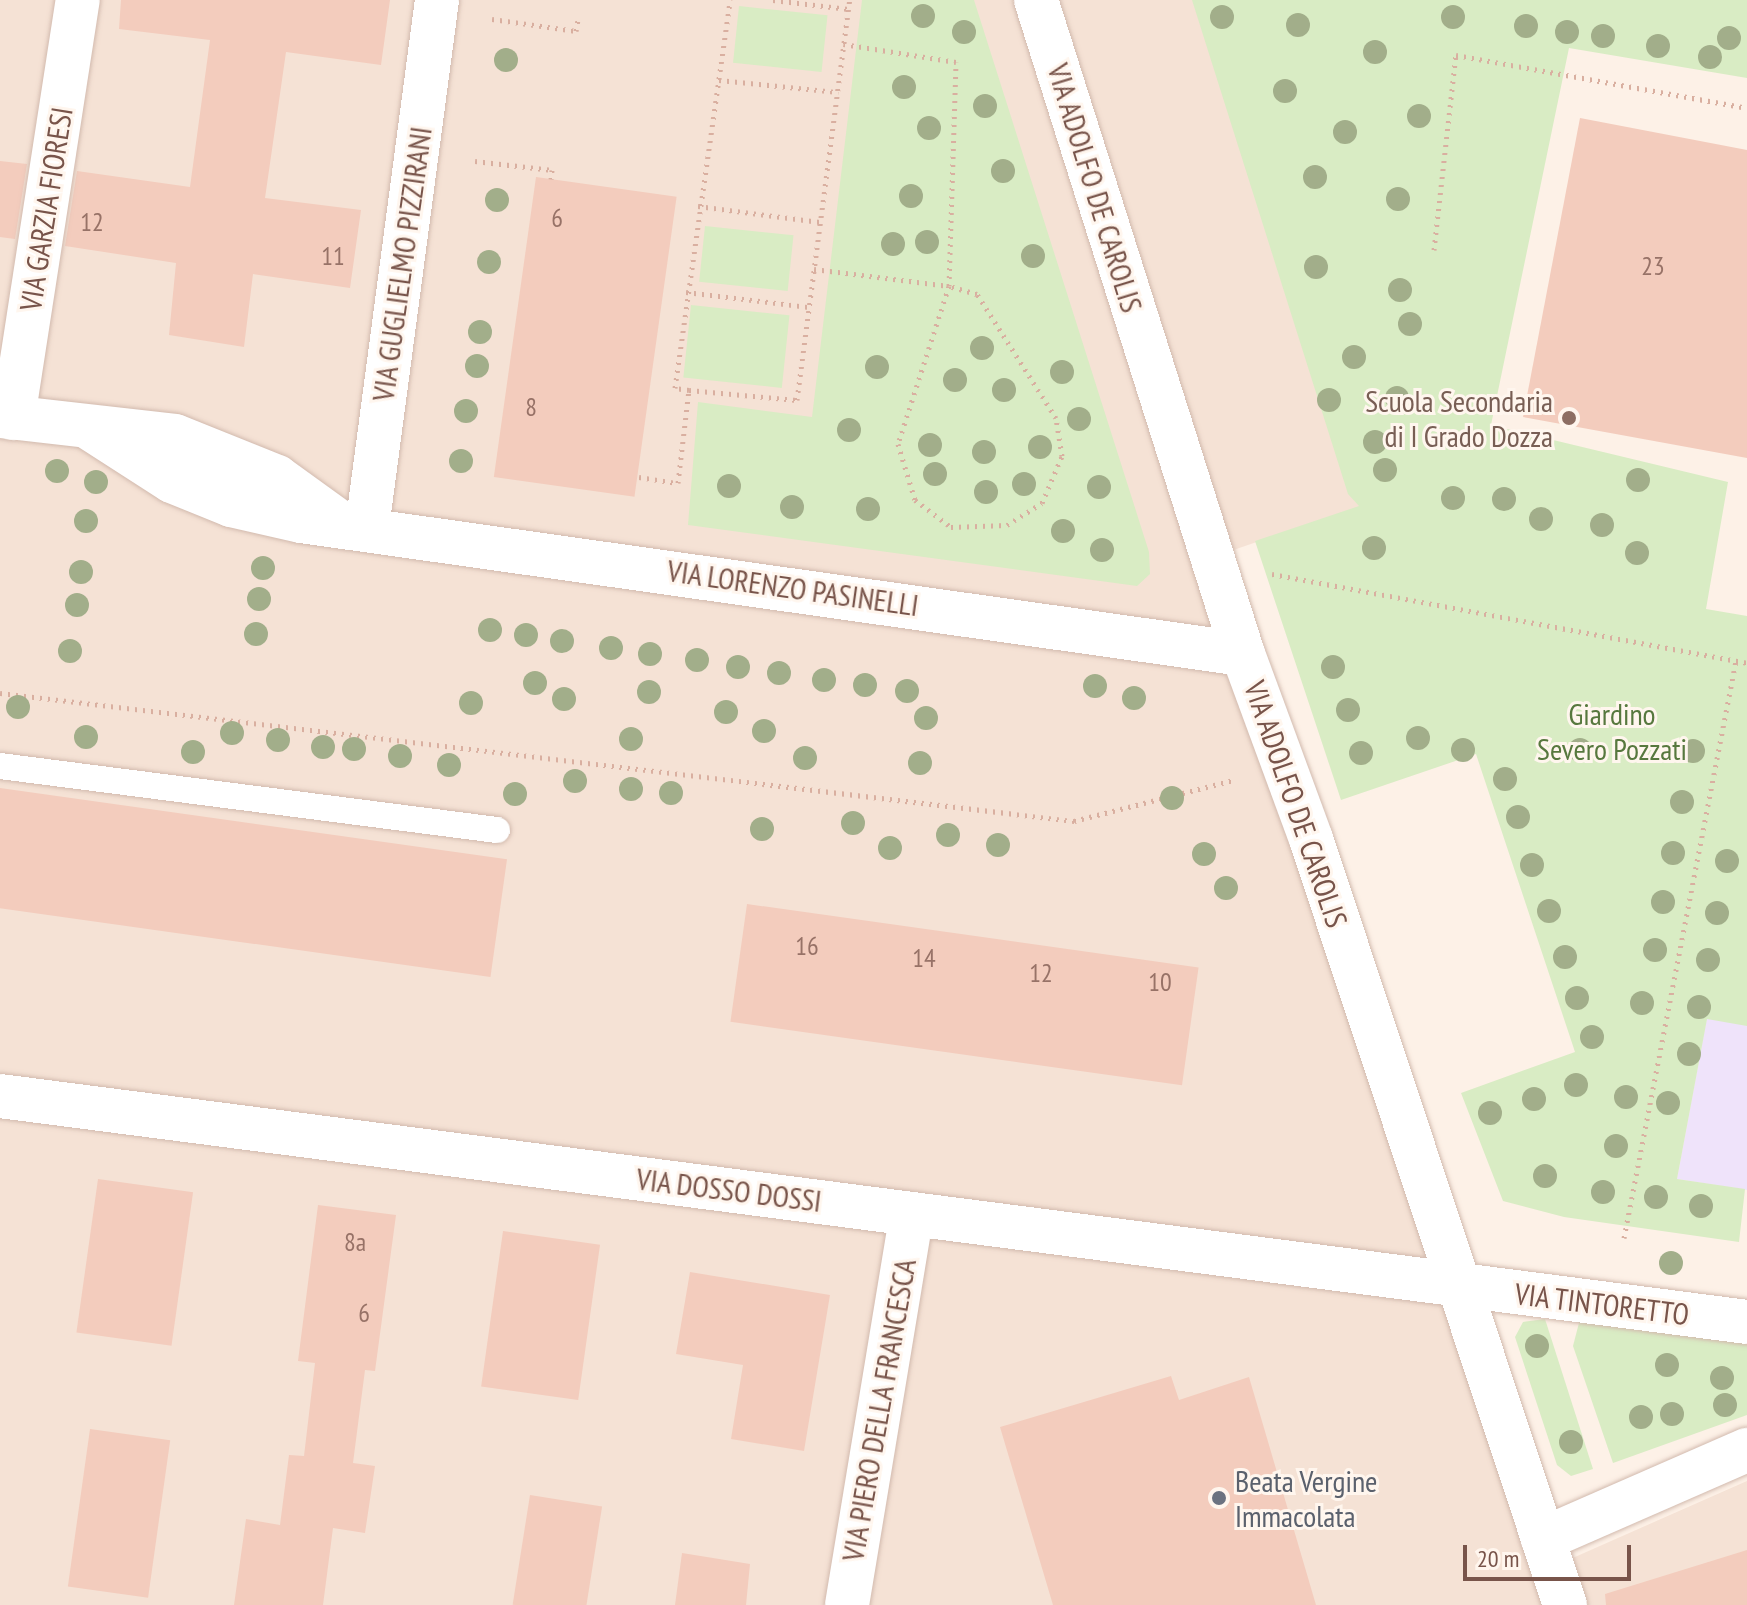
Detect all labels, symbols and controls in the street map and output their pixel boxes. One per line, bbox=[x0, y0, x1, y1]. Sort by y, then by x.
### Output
street label: VIA ADOLFO DE CAROLIS bbox=[1040, 58, 1150, 318]
street label: VIA GARZIA FIORESI bbox=[12, 104, 80, 314]
street label: VIA GUGLIELMO PIZZIRANI bbox=[365, 124, 439, 404]
house number: 6 bbox=[551, 202, 563, 234]
house number: 12 bbox=[80, 206, 104, 238]
house number: 11 bbox=[321, 240, 345, 272]
house number: 23 bbox=[1641, 250, 1665, 282]
place label: Scuola Secondaria di I Grado Dozza bbox=[1365, 383, 1553, 454]
house number: 8 bbox=[525, 391, 537, 423]
marker: Scuola Secondaria di I Grado Dozza bbox=[1560, 409, 1578, 427]
street label: VIA LORENZO PASINELLI bbox=[665, 552, 921, 624]
street label: VIA ADOLFO DE CAROLIS bbox=[1237, 675, 1355, 933]
park label: Giardino Severo Pozzati bbox=[1537, 696, 1687, 766]
house number: 16 bbox=[795, 930, 819, 962]
house number: 14 bbox=[912, 942, 936, 974]
house number: 12 bbox=[1029, 957, 1053, 989]
house number: 10 bbox=[1148, 966, 1172, 998]
street label: VIA DOSSO DOSSI bbox=[634, 1161, 824, 1219]
house number: 8a bbox=[344, 1226, 366, 1258]
street label: VIA PIERO DELLA FRANCESCA bbox=[834, 1255, 924, 1565]
street label: VIA TINTORETTO bbox=[1512, 1275, 1692, 1333]
house number: 6 bbox=[358, 1297, 370, 1329]
place label: Beata Vergine Immacolata bbox=[1235, 1463, 1378, 1534]
marker: Beata Vergine Immacolata bbox=[1210, 1489, 1228, 1507]
scale bar bbox=[1467, 1529, 1635, 1579]
text: 20 m bbox=[1477, 1543, 1519, 1574]

